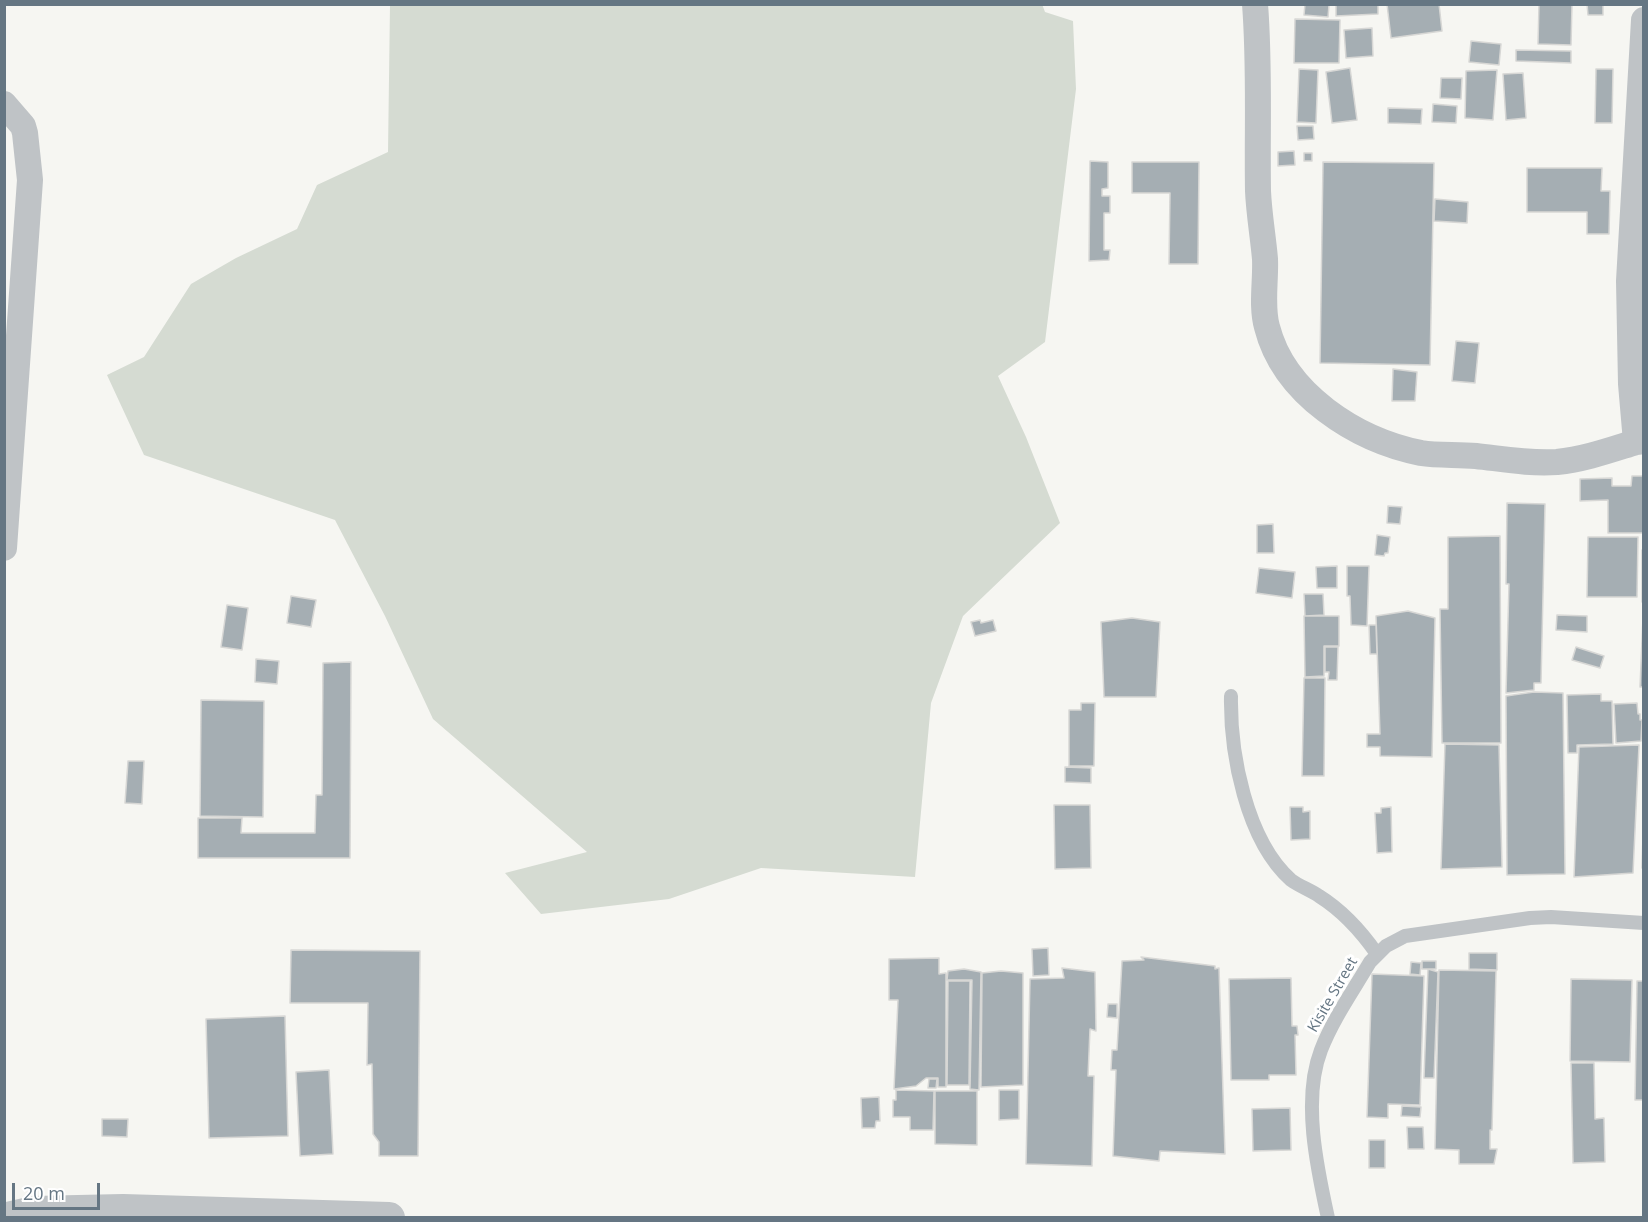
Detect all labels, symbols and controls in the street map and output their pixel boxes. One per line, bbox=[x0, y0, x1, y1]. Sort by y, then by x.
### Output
street label: Kisite Street bbox=[1304, 954, 1362, 1036]
scale bar bbox=[15, 1171, 104, 1209]
text: 20 m bbox=[23, 1181, 65, 1205]

